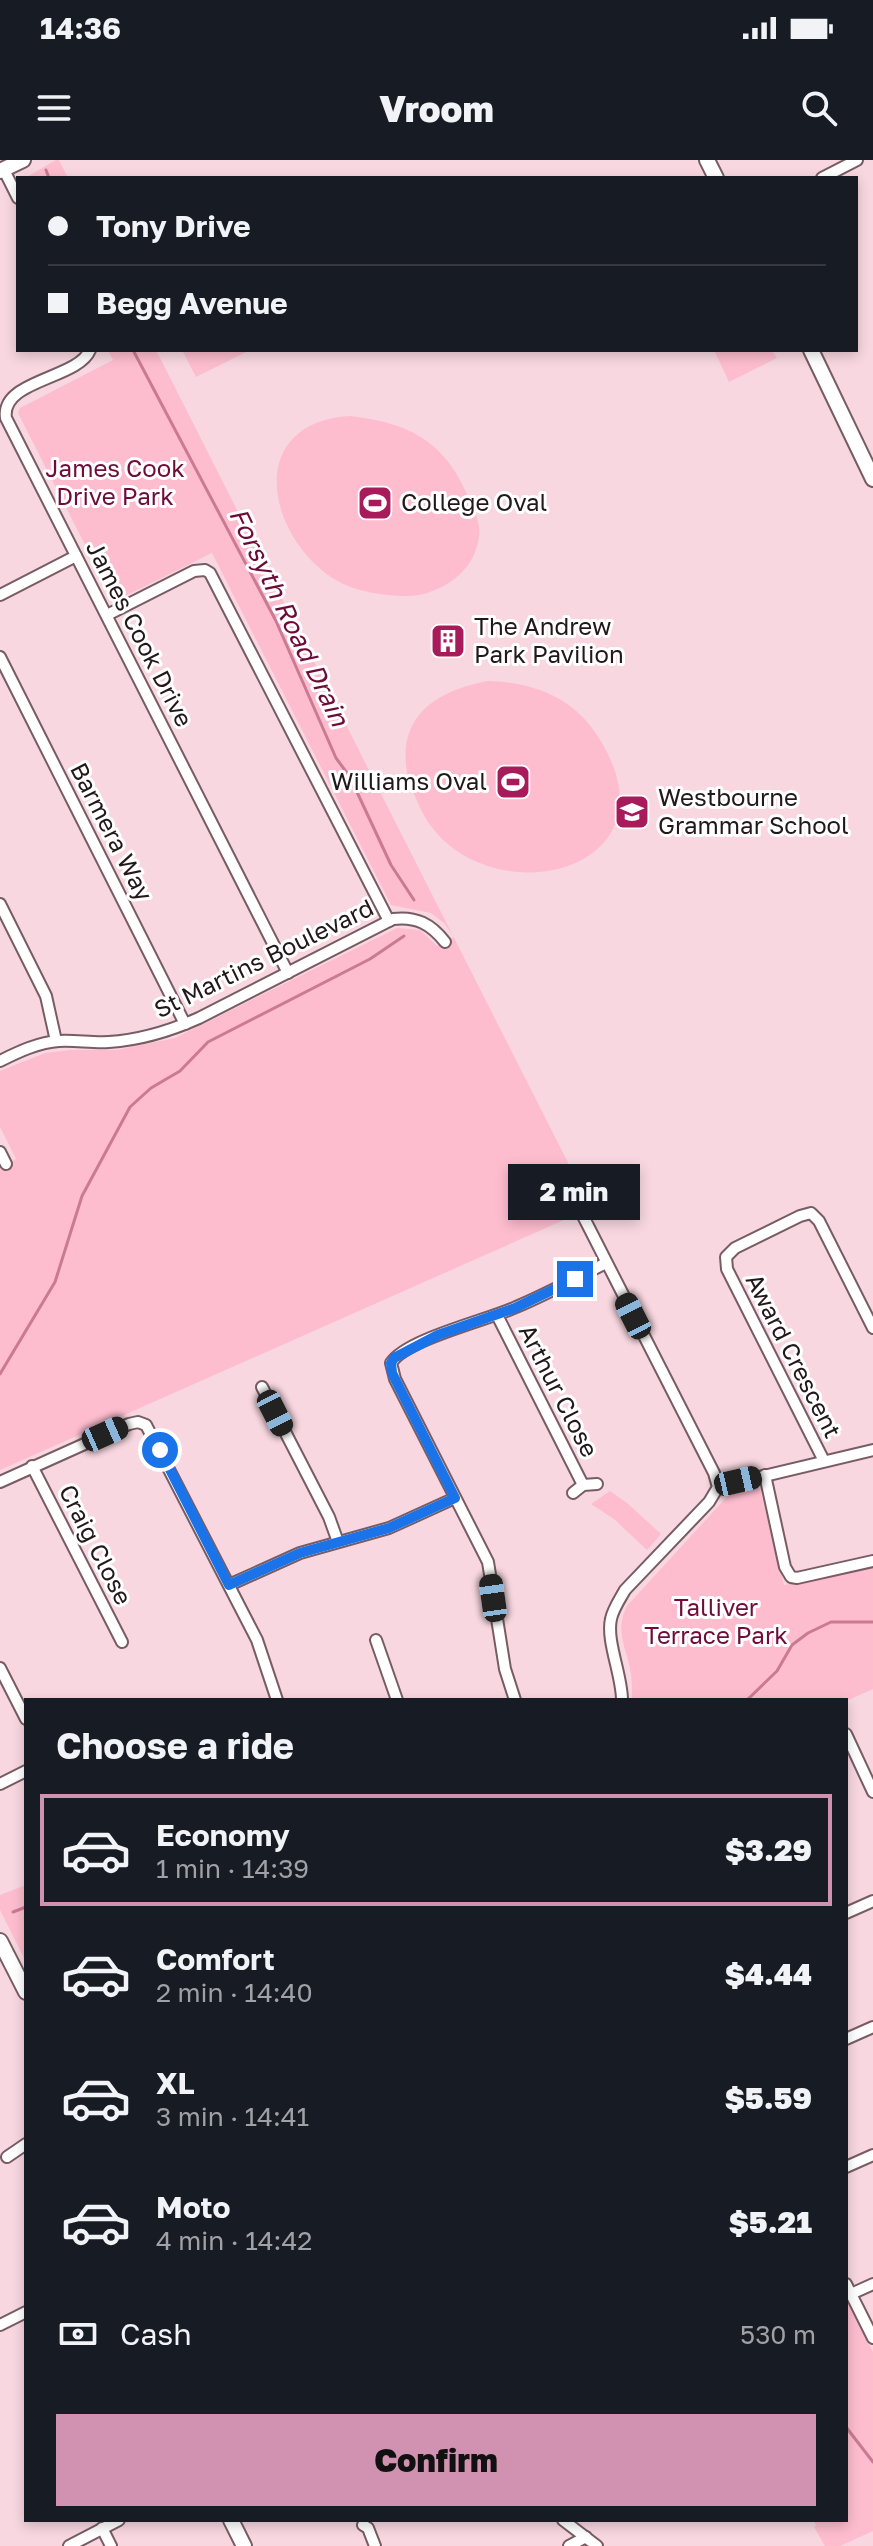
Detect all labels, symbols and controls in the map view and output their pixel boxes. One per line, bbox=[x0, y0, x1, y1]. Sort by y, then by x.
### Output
text: 14:36 bbox=[40, 10, 121, 46]
icon: menu bbox=[32, 86, 76, 130]
icon: search bbox=[797, 86, 841, 130]
text: Vroom bbox=[379, 87, 494, 130]
text: Tony Drive bbox=[96, 208, 251, 244]
text: Begg Avenue bbox=[96, 285, 288, 321]
park label: James Cook Drive Park bbox=[45, 453, 185, 510]
sports icon: College Oval bbox=[356, 484, 394, 522]
place label: College Oval bbox=[401, 487, 547, 516]
water label: Forsyth Road Drain bbox=[223, 503, 356, 732]
street label: James Cook Drive bbox=[81, 535, 200, 731]
place label: The Andrew Park Pavilion bbox=[474, 611, 624, 668]
building icon: The Andrew Park Pavilion bbox=[429, 622, 467, 660]
street label: Barmera Way bbox=[65, 757, 160, 905]
sports icon: Williams Oval bbox=[494, 763, 532, 801]
place label: Williams Oval bbox=[330, 766, 487, 795]
place label: Westbourne Grammar School bbox=[658, 782, 849, 839]
school or university icon: Westbourne Grammar School bbox=[613, 793, 651, 831]
street label: St Martins Boulevard bbox=[149, 892, 378, 1023]
callout: 2 min bbox=[509, 1163, 641, 1219]
text: 2 min bbox=[540, 1176, 608, 1207]
route end bbox=[557, 1261, 593, 1297]
street label: Award Crescent bbox=[740, 1268, 848, 1442]
car bbox=[611, 1289, 655, 1343]
street label: Arthur Close bbox=[514, 1319, 605, 1461]
car bbox=[253, 1386, 297, 1440]
car bbox=[78, 1413, 132, 1455]
route start bbox=[142, 1432, 178, 1468]
car bbox=[712, 1464, 764, 1498]
street label: Craig Close bbox=[54, 1479, 139, 1609]
car bbox=[478, 1573, 508, 1623]
park label: Talliver Terrace Park bbox=[644, 1592, 788, 1649]
text: Choose a ride bbox=[56, 1724, 294, 1767]
icon: car bbox=[60, 1814, 132, 1886]
text: Economy bbox=[156, 1817, 290, 1853]
text: $3.29 bbox=[725, 1832, 812, 1868]
text: 1 min · 14:39 bbox=[156, 1853, 309, 1884]
icon: car bbox=[60, 1938, 132, 2010]
text: Comfort bbox=[156, 1941, 275, 1977]
text: $4.44 bbox=[725, 1956, 812, 1992]
text: 2 min · 14:40 bbox=[156, 1977, 313, 2008]
icon: car bbox=[60, 2062, 132, 2134]
text: XL bbox=[156, 2065, 195, 2101]
text: $5.59 bbox=[725, 2080, 812, 2116]
text: 3 min · 14:41 bbox=[156, 2101, 309, 2132]
icon: car bbox=[60, 2186, 132, 2258]
text: Moto bbox=[156, 2189, 231, 2225]
text: $5.21 bbox=[729, 2204, 812, 2240]
text: 4 min · 14:42 bbox=[156, 2225, 312, 2256]
icon: cash bbox=[56, 2312, 100, 2356]
text: Cash bbox=[120, 2316, 192, 2352]
text: 530 m bbox=[740, 2319, 816, 2350]
button: Confirm bbox=[56, 2414, 816, 2506]

